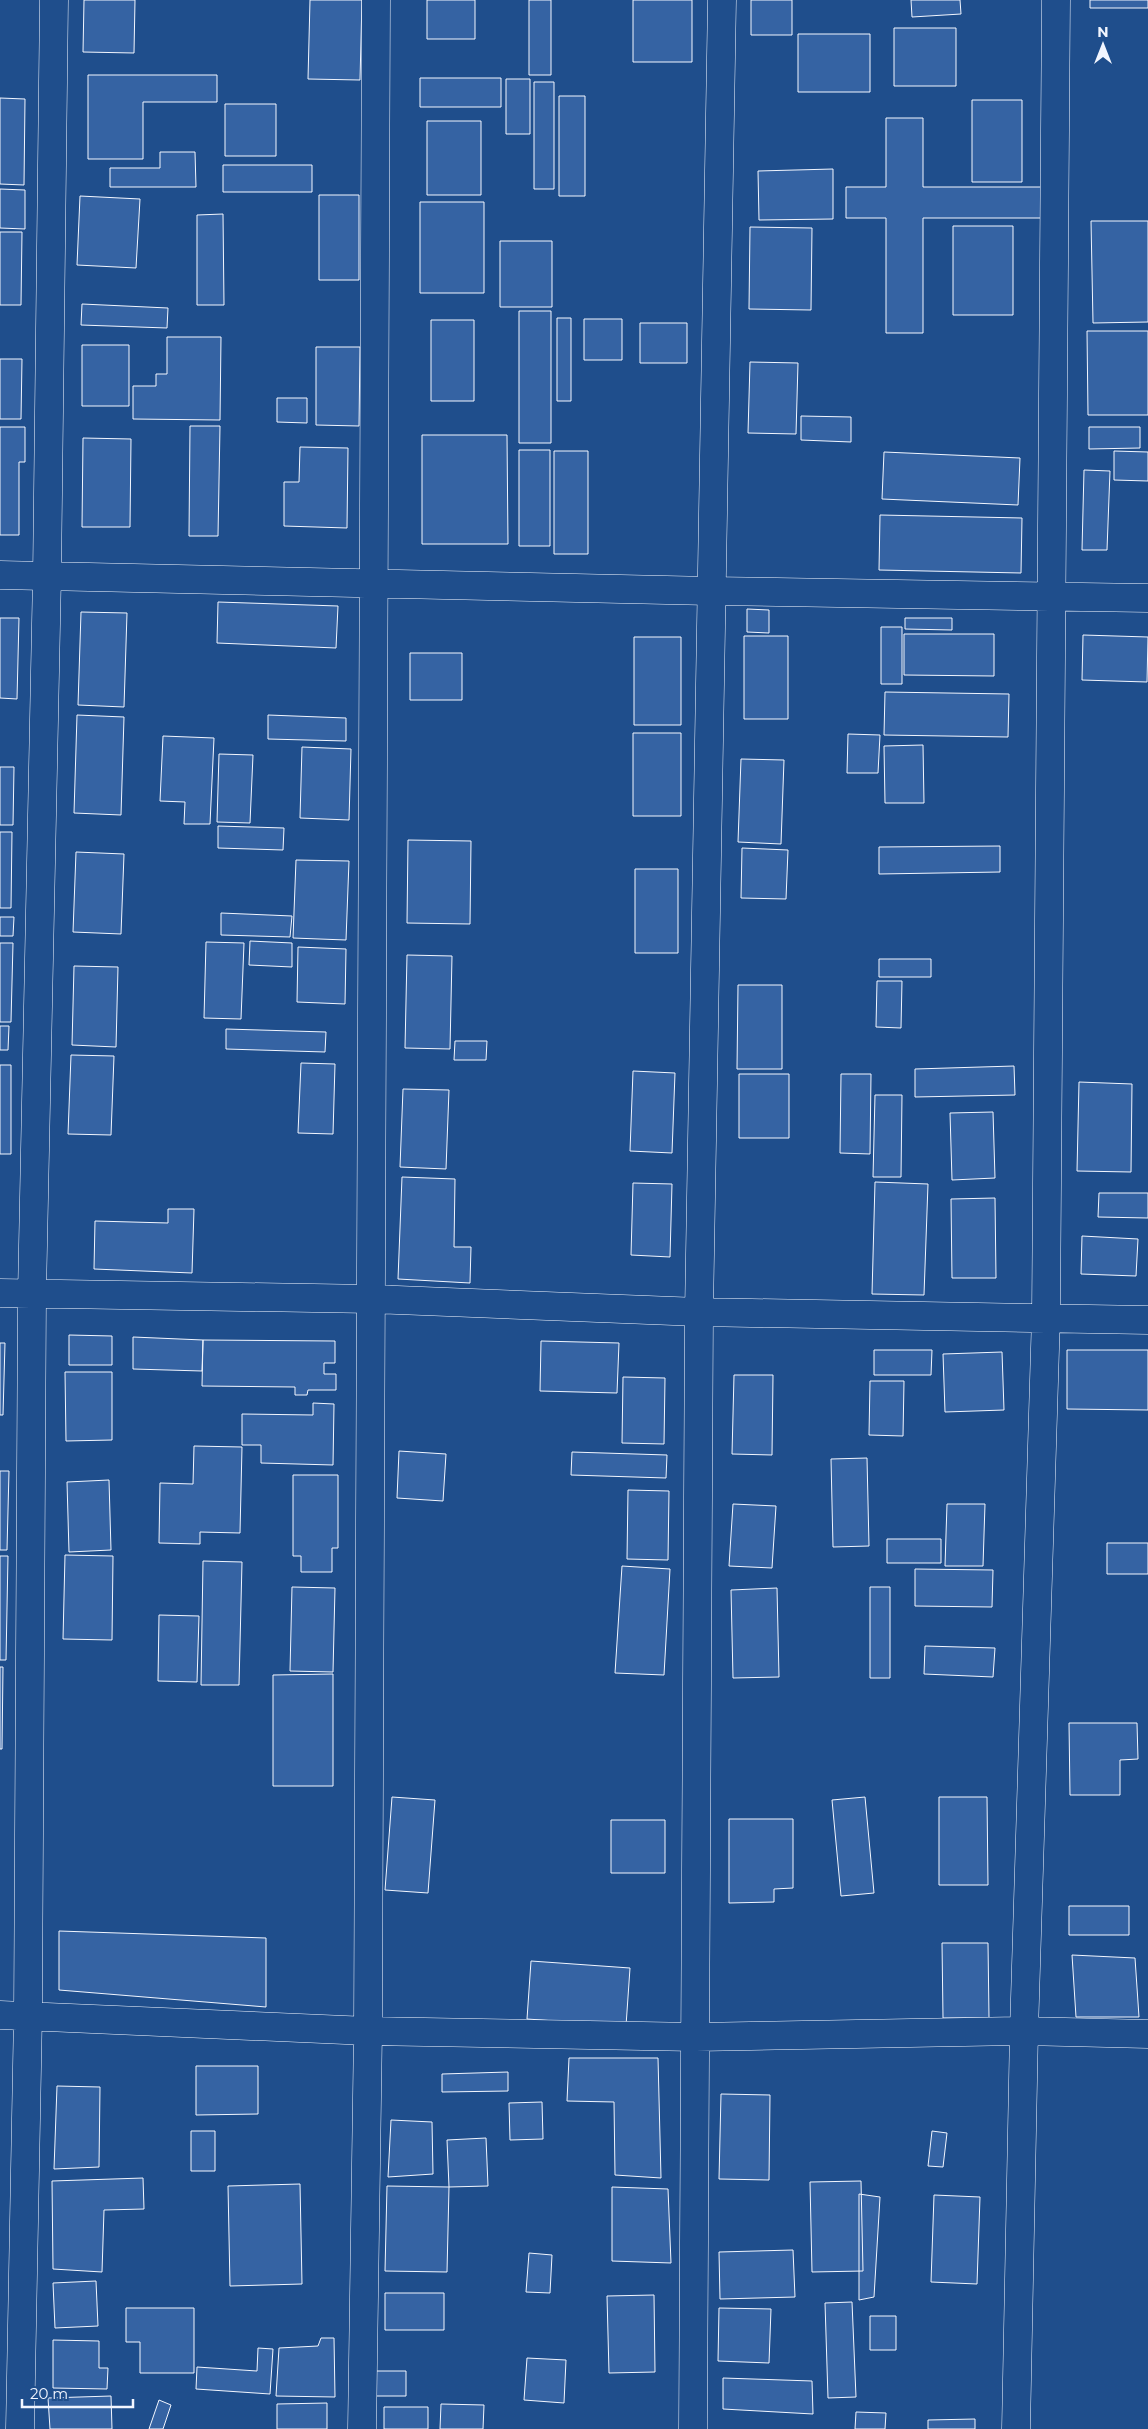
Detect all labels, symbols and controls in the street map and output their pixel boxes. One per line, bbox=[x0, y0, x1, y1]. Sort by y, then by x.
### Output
north arrow bbox=[1078, 20, 1128, 70]
text: N bbox=[1097, 23, 1109, 41]
scale bar bbox=[22, 2376, 134, 2408]
text: 20 m bbox=[30, 2384, 68, 2403]

